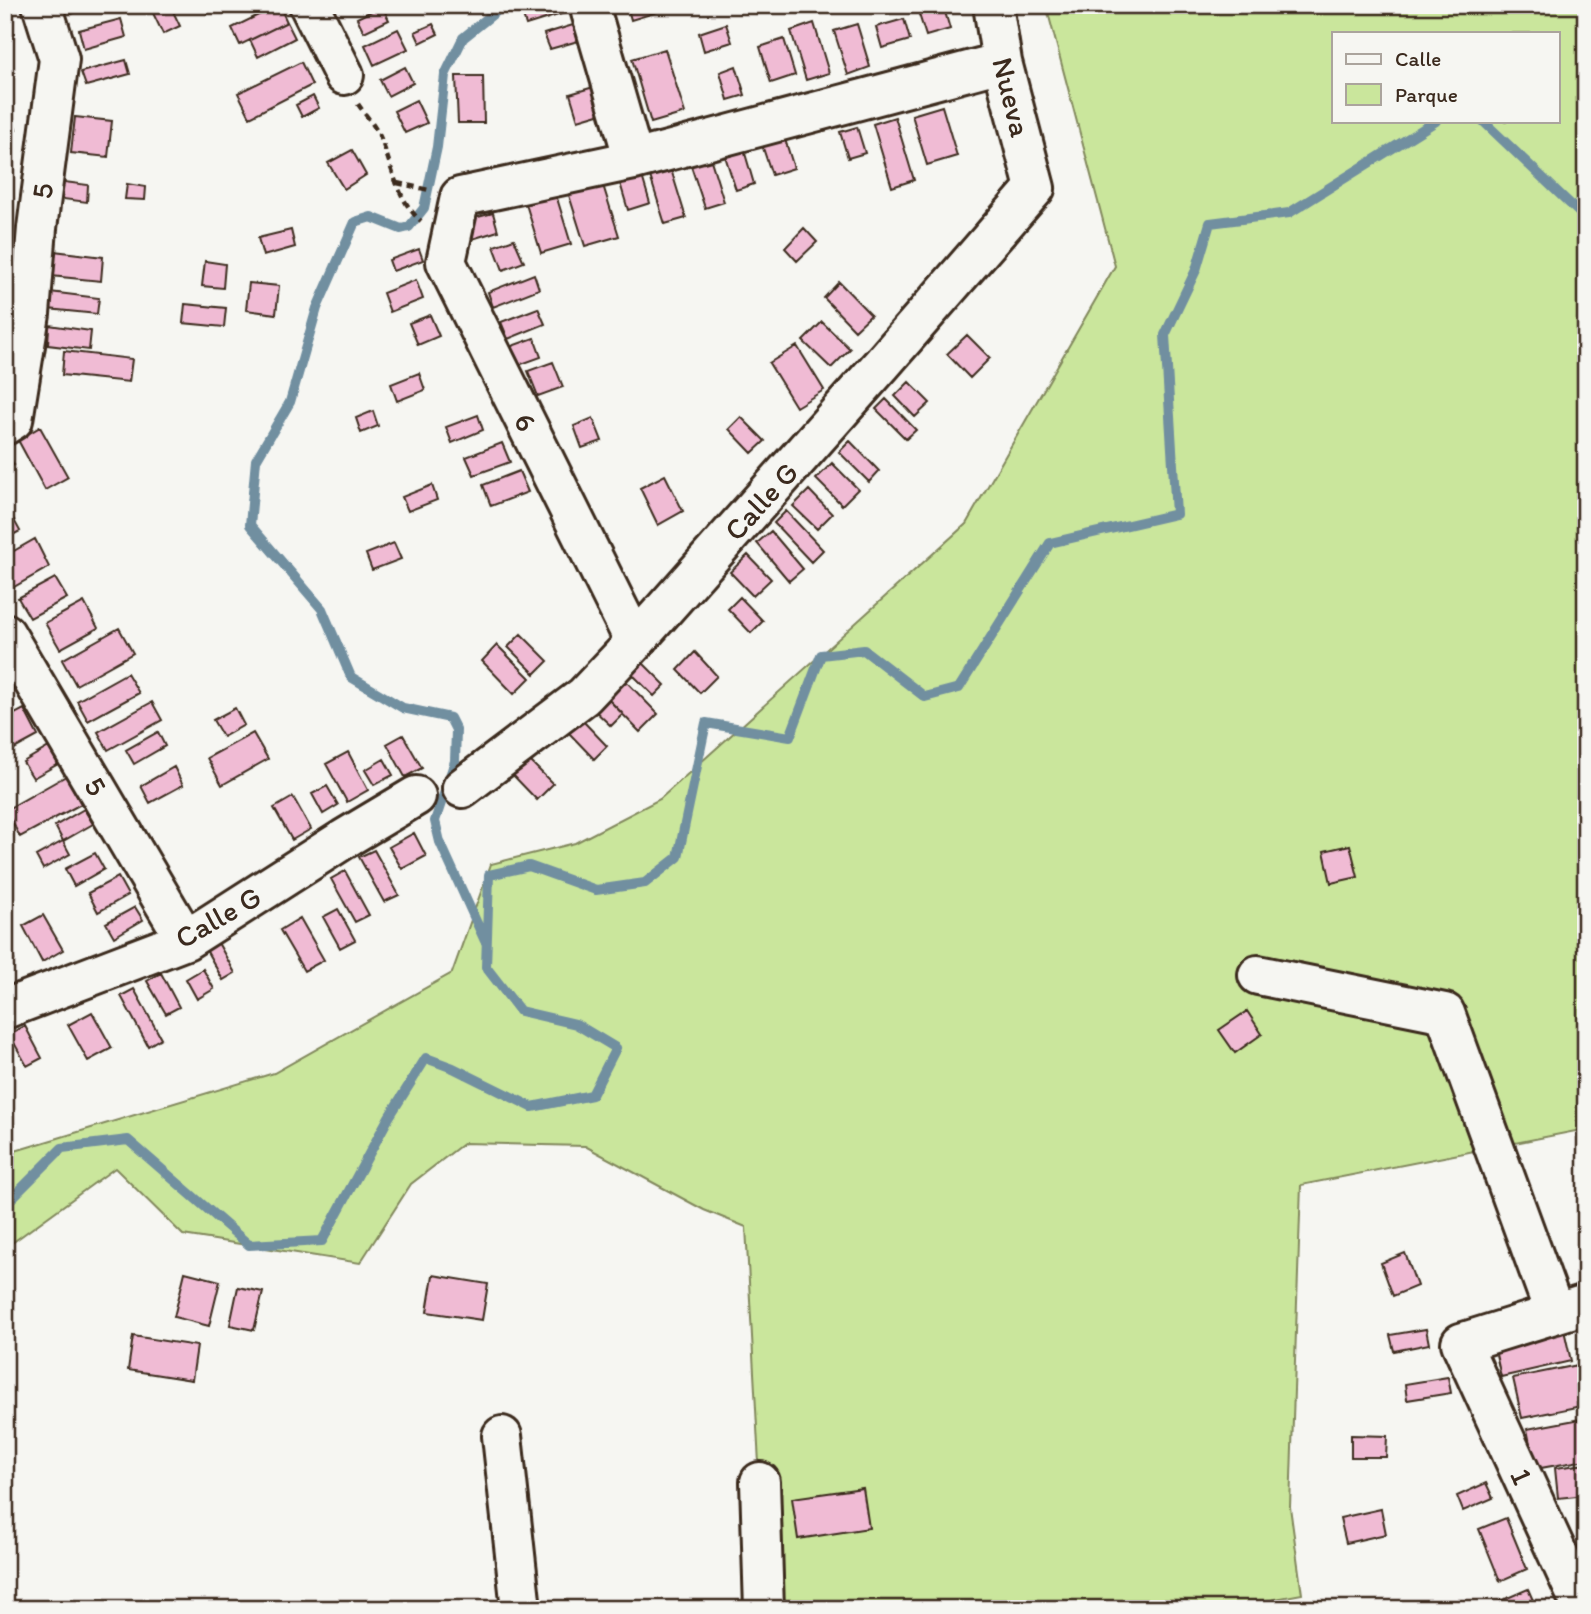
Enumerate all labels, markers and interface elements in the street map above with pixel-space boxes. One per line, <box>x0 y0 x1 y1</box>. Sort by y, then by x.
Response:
legend <box>1332 32 1560 122</box>
text: Calle <box>1395 46 1441 71</box>
street label: Nueva <box>984 53 1040 141</box>
text: Parque <box>1395 82 1458 107</box>
street label: 5 <box>23 181 61 201</box>
street label: 6 <box>506 407 546 437</box>
street label: Calle G <box>716 454 806 548</box>
street label: 5 <box>76 770 116 802</box>
street label: Calle G <box>168 878 268 956</box>
street label: 1 <box>1502 1462 1542 1490</box>

